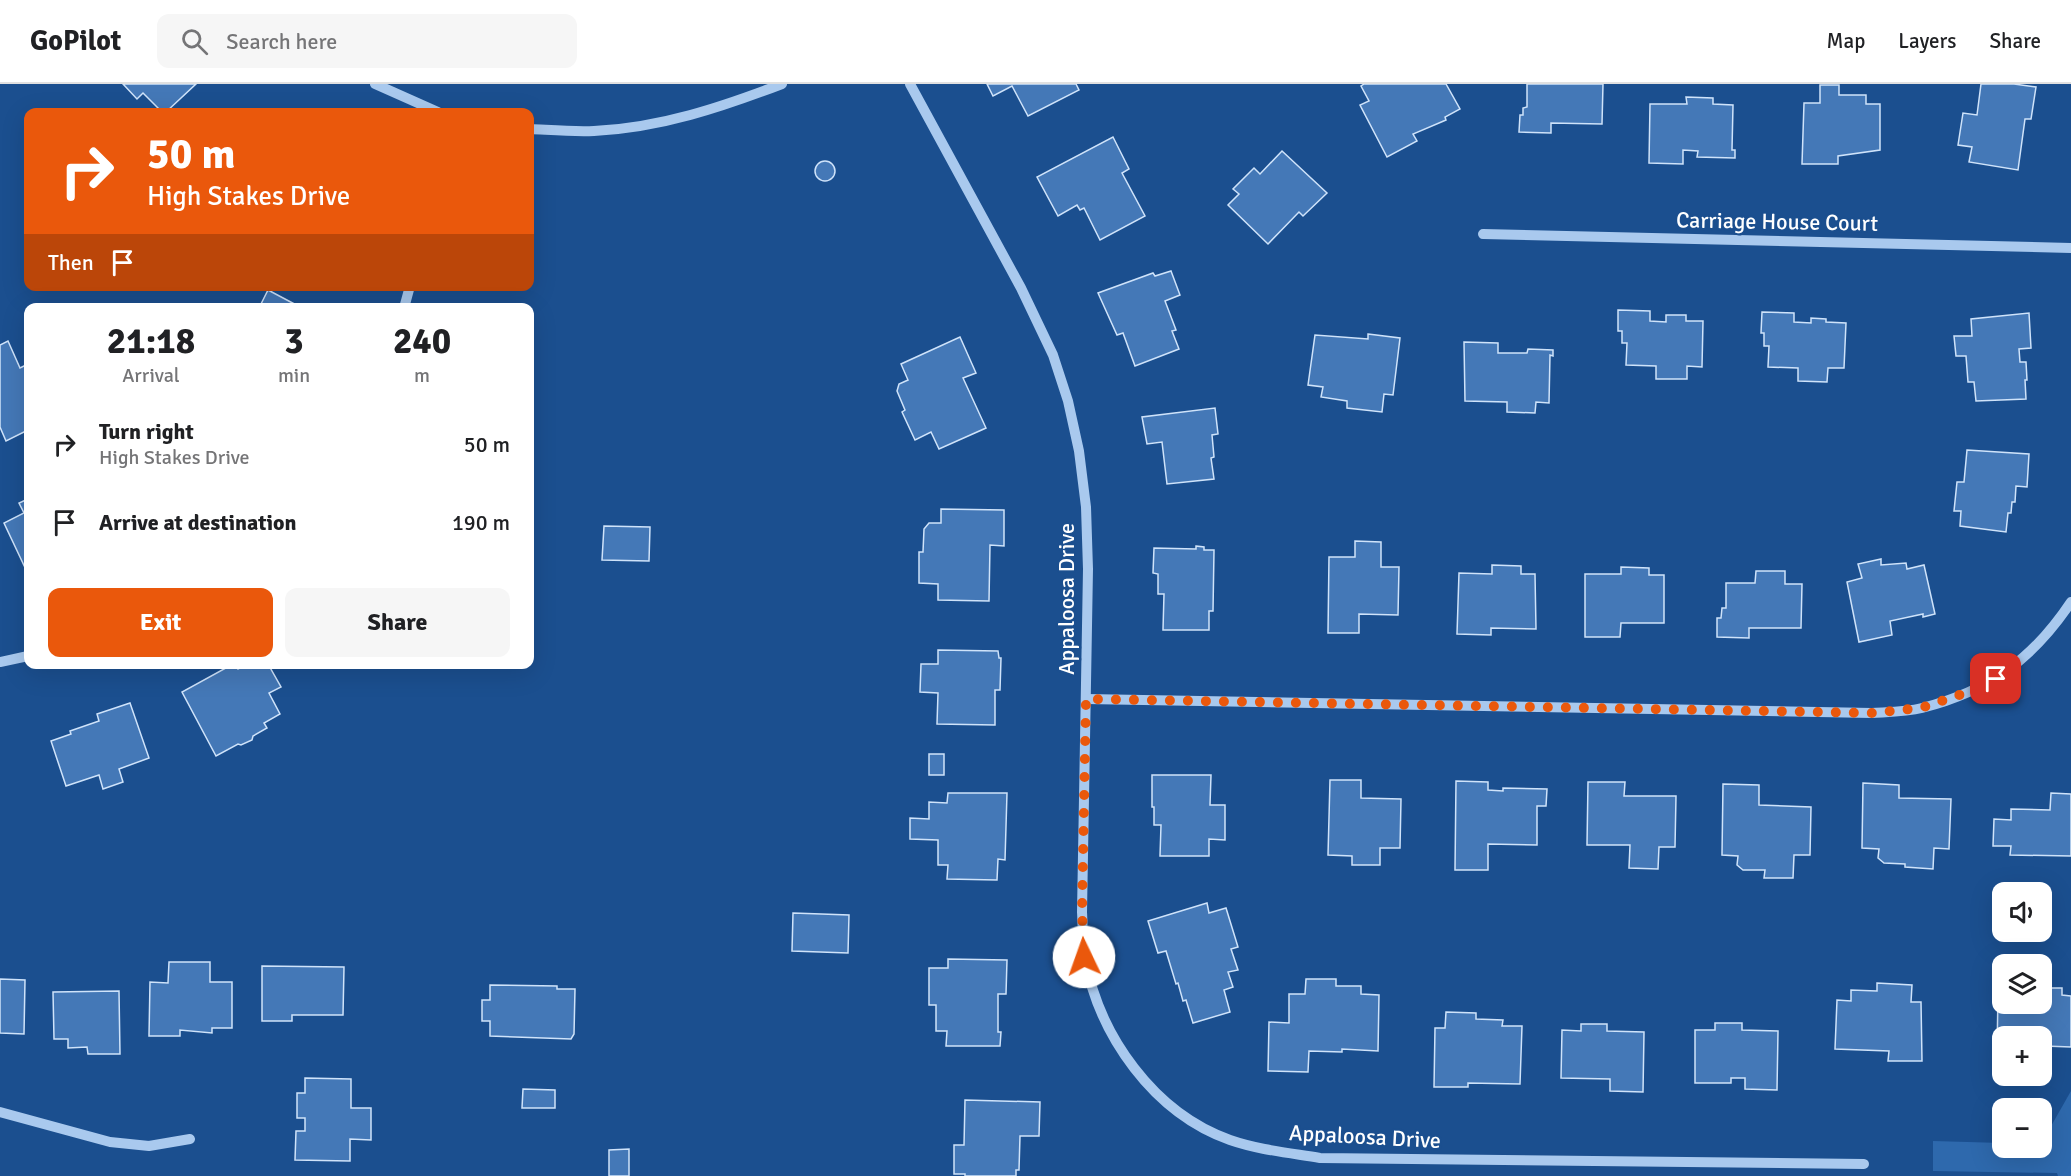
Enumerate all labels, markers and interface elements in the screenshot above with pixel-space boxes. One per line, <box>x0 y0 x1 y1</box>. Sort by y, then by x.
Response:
search box <box>157 14 577 68</box>
text: GoPilot <box>30 24 121 58</box>
icon: search <box>178 25 211 58</box>
text: Search here <box>226 28 337 55</box>
text: Map <box>1827 28 1865 54</box>
text: Layers <box>1898 28 1956 54</box>
text: Share <box>1989 28 2041 54</box>
text: 50 m <box>147 129 236 180</box>
icon: right <box>48 132 126 210</box>
text: High Stakes Drive <box>147 180 350 213</box>
street label: Carriage House Court <box>1676 206 1878 237</box>
icon: arrive <box>106 246 139 279</box>
text: Then <box>48 249 94 276</box>
text: 21:18 <box>107 319 195 364</box>
text: 3 <box>284 319 304 364</box>
text: 240 <box>393 319 451 364</box>
text: Arrival <box>122 363 180 388</box>
text: min <box>278 363 310 388</box>
text: m <box>414 363 430 388</box>
text: Turn right <box>99 418 194 445</box>
icon: right <box>48 428 81 461</box>
text: 50 m <box>464 431 510 458</box>
text: High Stakes Drive <box>99 445 250 470</box>
icon: arrive <box>48 506 81 539</box>
text: Arrive at destination <box>99 509 296 536</box>
text: 190 m <box>452 509 510 536</box>
street label: Appaloosa Drive <box>1053 523 1080 675</box>
button: Exit <box>48 588 273 657</box>
button: Share <box>285 588 510 657</box>
pin <box>1970 653 2021 704</box>
icon: arrive <box>1979 662 2012 695</box>
map controls <box>1992 882 2052 1158</box>
button: sound <box>1992 882 2052 942</box>
position arrow <box>1052 925 1116 989</box>
button: layers <box>1992 954 2052 1014</box>
button: + <box>1992 1026 2052 1086</box>
button: − <box>1992 1098 2052 1158</box>
street label: Appaloosa Drive <box>1288 1119 1442 1154</box>

